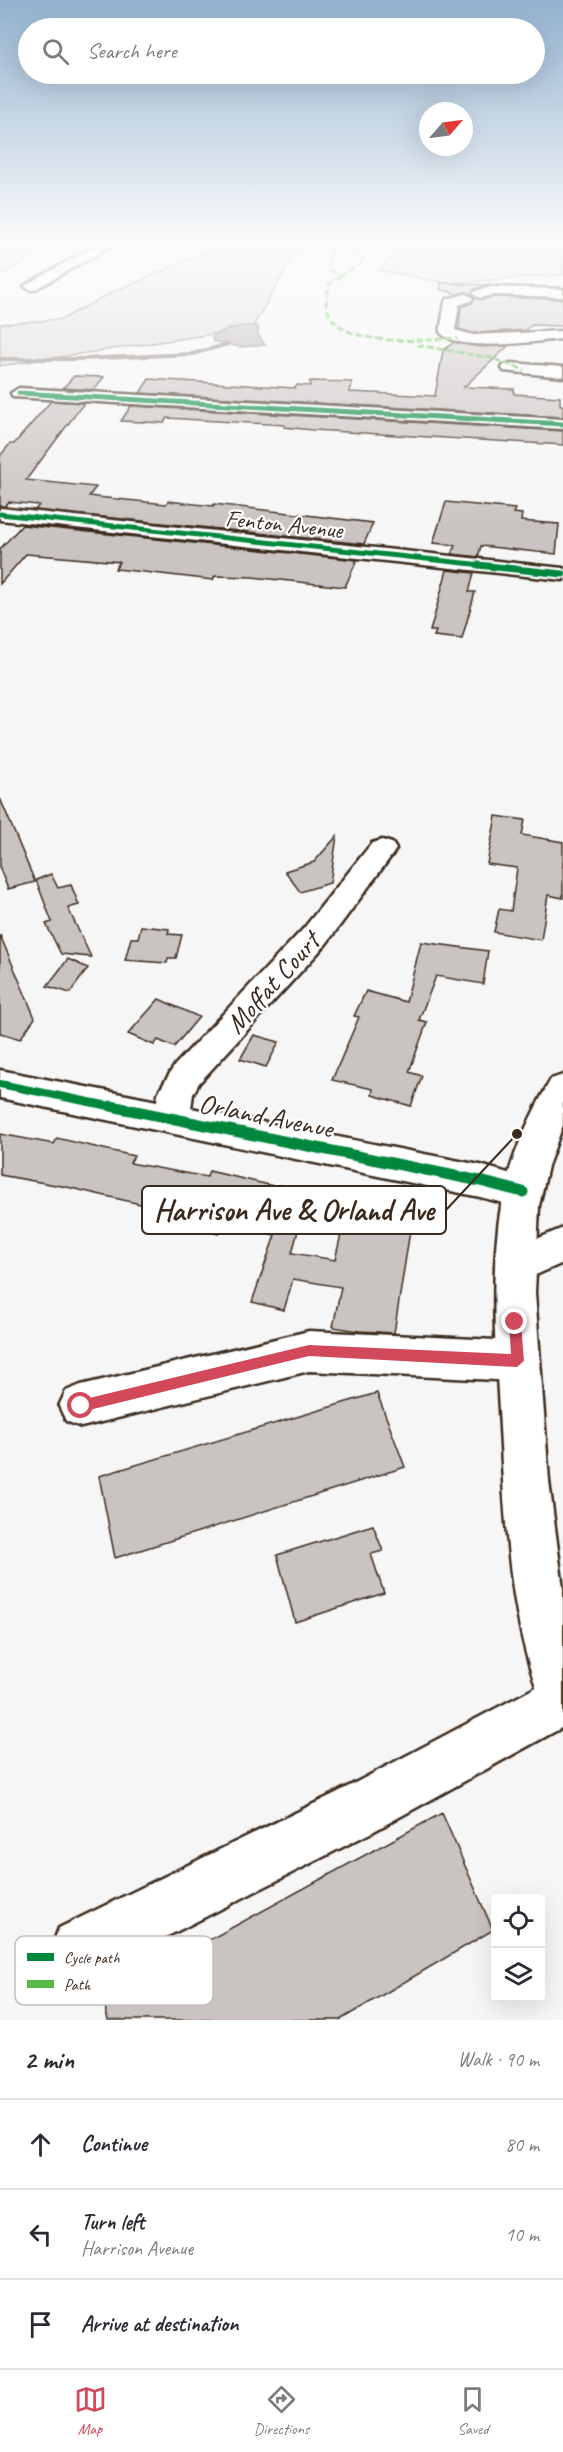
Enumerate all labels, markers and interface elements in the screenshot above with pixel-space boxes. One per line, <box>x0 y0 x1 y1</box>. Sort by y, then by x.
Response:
search box <box>18 18 545 84</box>
icon: search <box>39 35 72 68</box>
text: Search here <box>87 37 177 65</box>
north arrow <box>419 102 473 156</box>
street label: Fenton Avenue <box>224 503 346 545</box>
street label: Moffat Court <box>218 922 329 1040</box>
street label: Orland Avenue <box>196 1085 338 1146</box>
callout: Harrison Ave & Orland Ave <box>142 1186 446 1234</box>
text: Harrison Ave & Orland Ave <box>154 1191 436 1229</box>
route end <box>501 1308 527 1334</box>
route start <box>67 1392 93 1418</box>
map controls <box>491 1894 545 2002</box>
button: locate <box>491 1894 545 1948</box>
legend <box>15 1936 213 2005</box>
text: Cycle path <box>64 1948 120 1968</box>
button: layers <box>491 1948 545 2002</box>
text: Path <box>64 1975 91 1995</box>
text: 2 min <box>24 2043 74 2076</box>
text: Walk · 90 m <box>458 2047 539 2072</box>
icon: ahead <box>24 2128 57 2161</box>
text: Continue <box>81 2130 147 2158</box>
text: 80 m <box>505 2132 539 2157</box>
text: Turn left <box>81 2208 145 2236</box>
icon: left <box>24 2218 57 2251</box>
text: 10 m <box>505 2222 539 2247</box>
text: Harrison Avenue <box>81 2236 193 2261</box>
icon: arrive <box>24 2308 57 2341</box>
text: Arrive at destination <box>81 2310 238 2338</box>
tab: Map <box>74 2383 107 2439</box>
tab: Directions <box>254 2383 309 2439</box>
tab: Saved <box>456 2383 489 2439</box>

